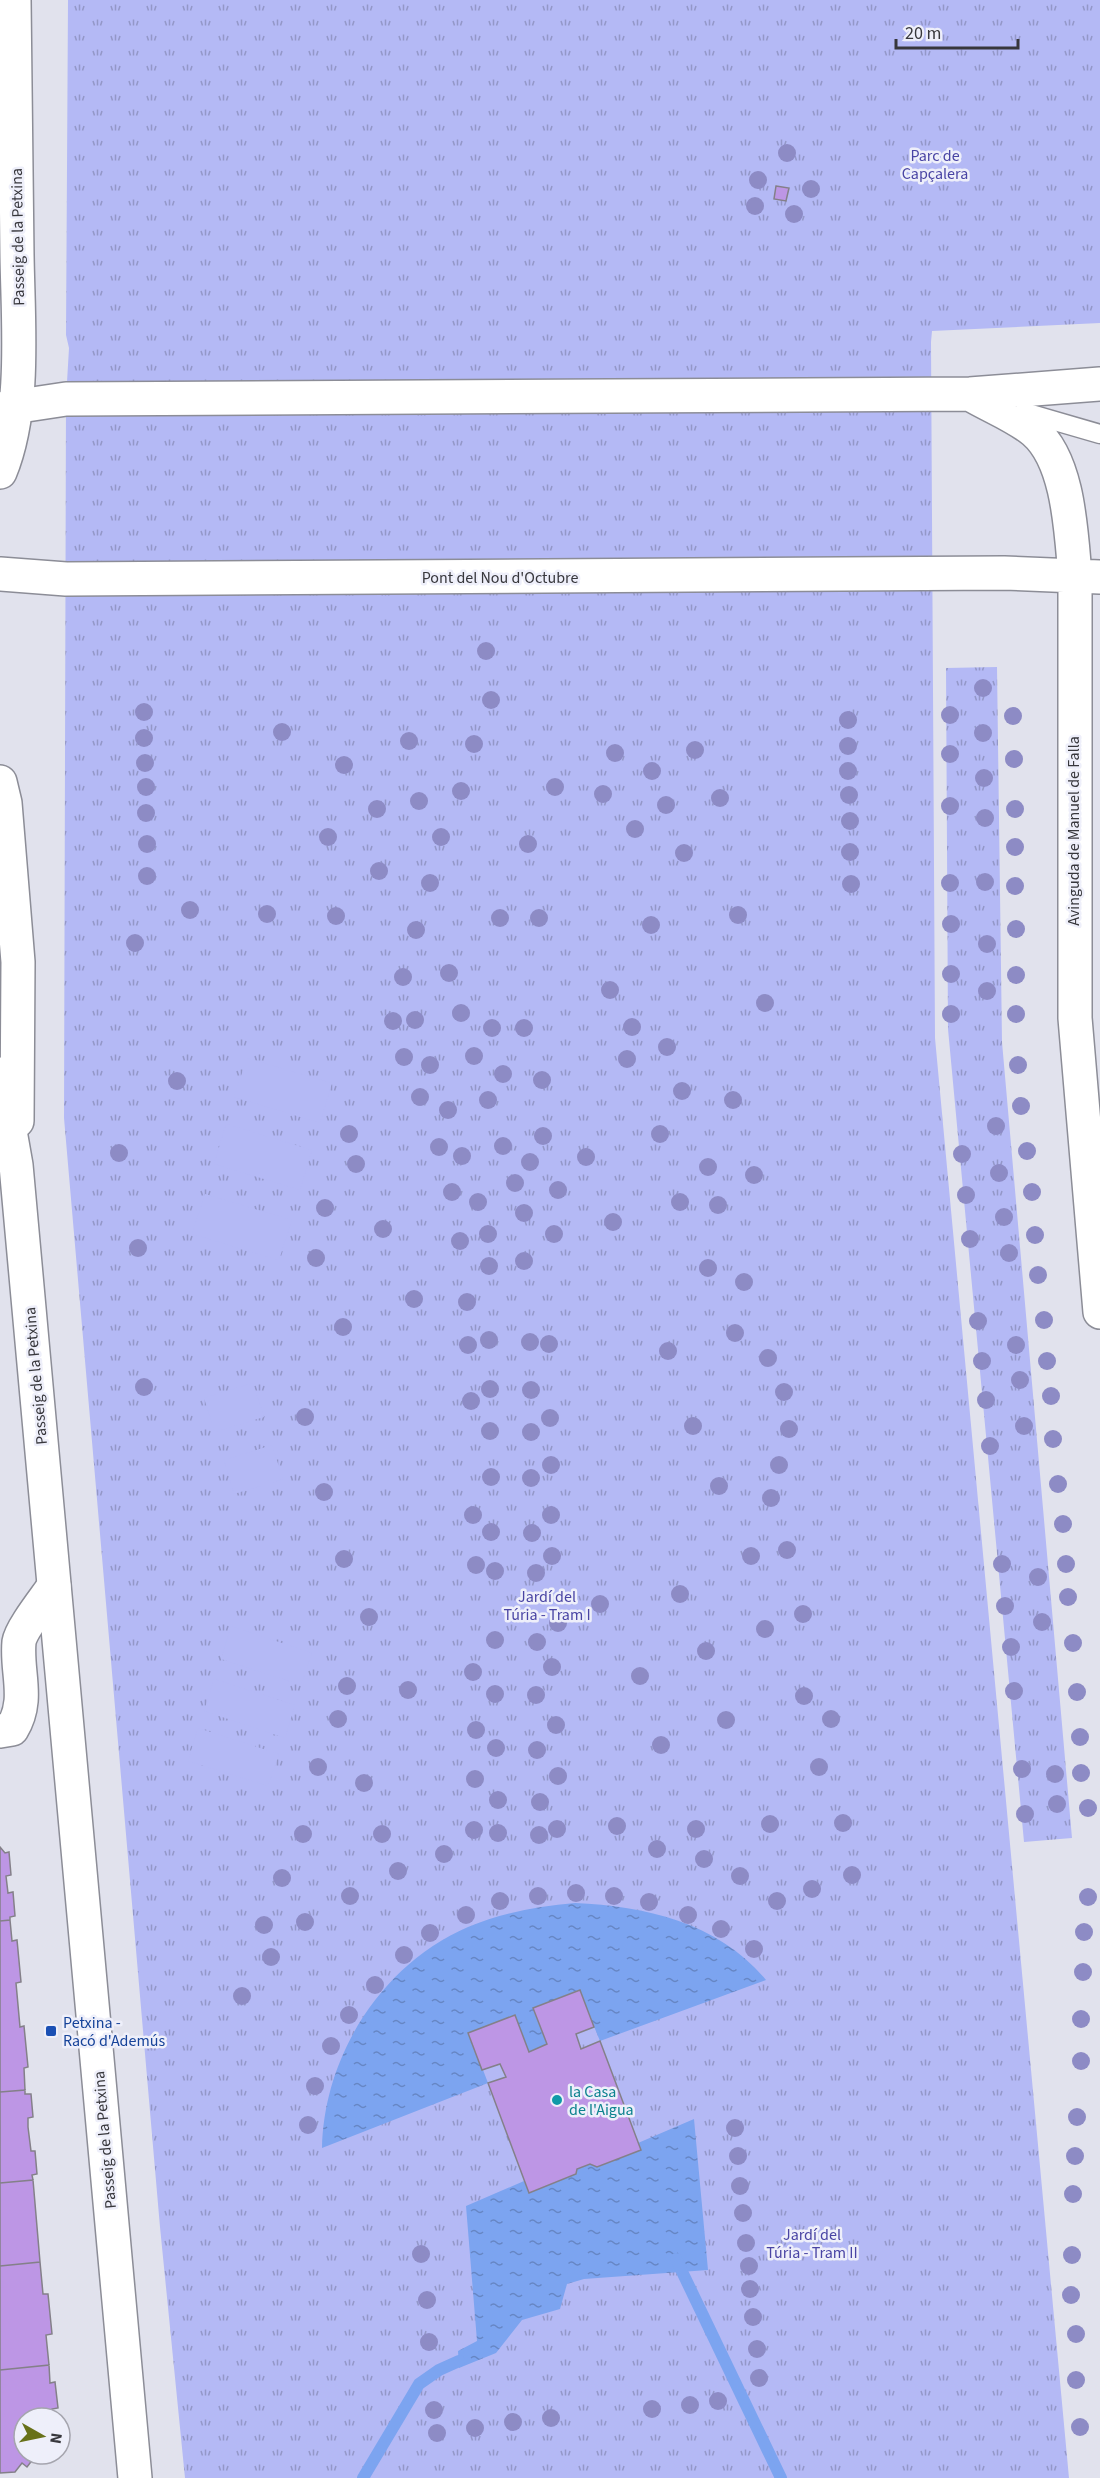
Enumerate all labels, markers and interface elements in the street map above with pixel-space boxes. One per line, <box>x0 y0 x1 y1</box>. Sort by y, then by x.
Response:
scale bar <box>896 12 1018 50</box>
text: 20 m <box>905 21 941 46</box>
park label: Parc de Capçalera <box>902 145 968 185</box>
street label: Passeig de la Petxina <box>6 168 30 306</box>
street label: Pont del Nou d'Octubre <box>422 567 578 589</box>
street label: Avinguda de Manuel de Falla <box>1063 736 1085 926</box>
street label: Passeig de la Petxina <box>19 1306 53 1446</box>
park label: Jardí del Túria - Tram I <box>503 1586 591 1626</box>
place label: Petxina - Racó d'Ademús <box>63 2012 165 2052</box>
marker: Petxina - Racó d'Ademús <box>44 2024 58 2038</box>
street label: Passeig de la Petxina <box>88 2070 122 2210</box>
place label: la Casa de l'Aigua <box>569 2081 634 2121</box>
marker: la Casa de l'Aigua <box>550 2093 564 2107</box>
park label: Jardí del Túria - Tram II <box>766 2224 858 2264</box>
north arrow <box>12 2406 72 2466</box>
text: N <box>44 2431 68 2445</box>

